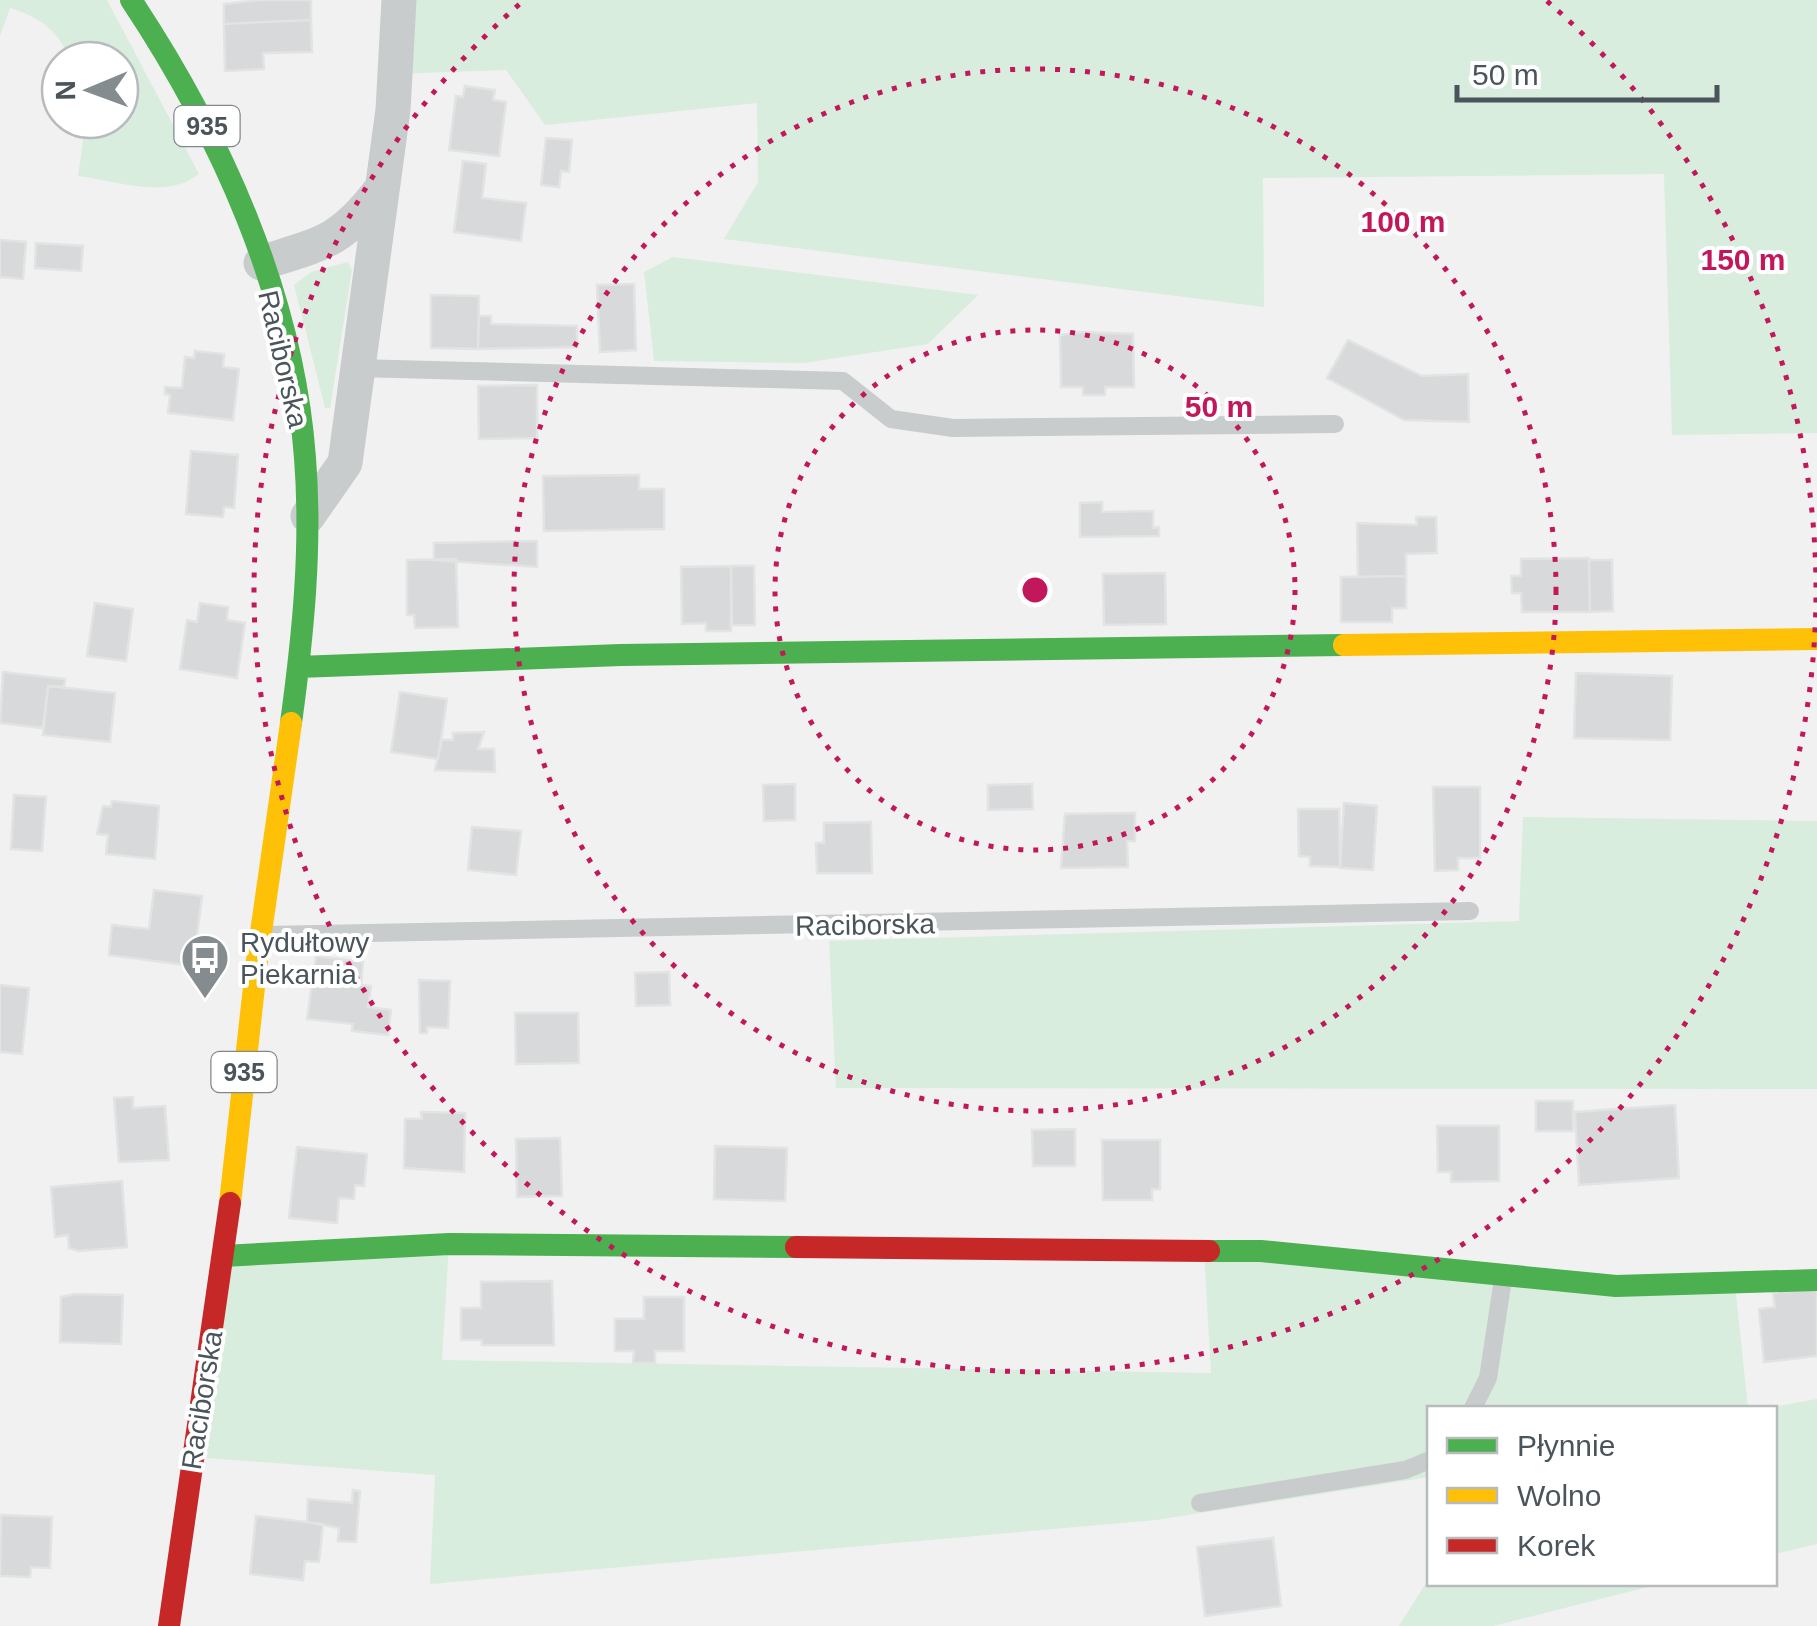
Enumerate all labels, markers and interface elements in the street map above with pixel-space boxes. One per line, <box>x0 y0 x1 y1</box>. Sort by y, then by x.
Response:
north arrow <box>40 40 140 140</box>
scale bar <box>1457 40 1717 102</box>
text: 50 m <box>1472 58 1539 91</box>
text: N <box>50 80 81 101</box>
road number: 935 <box>174 106 240 146</box>
text: 100 m <box>1360 205 1446 238</box>
text: 150 m <box>1700 243 1786 276</box>
street label: Raciborska <box>252 287 314 431</box>
text: 50 m <box>1185 390 1253 423</box>
centre of rings <box>1017 572 1053 608</box>
street label: Raciborska <box>795 908 936 942</box>
place label: Rydułtowy Piekarnia <box>240 927 369 990</box>
bus stop icon: Rydułtowy Piekarnia <box>179 932 231 1000</box>
road number: 935 <box>212 1052 276 1092</box>
street label: Raciborska <box>176 1328 228 1472</box>
legend <box>1427 1406 1777 1586</box>
text: Płynnie <box>1517 1429 1615 1462</box>
text: Wolno <box>1517 1479 1602 1512</box>
text: Korek <box>1517 1529 1596 1562</box>

